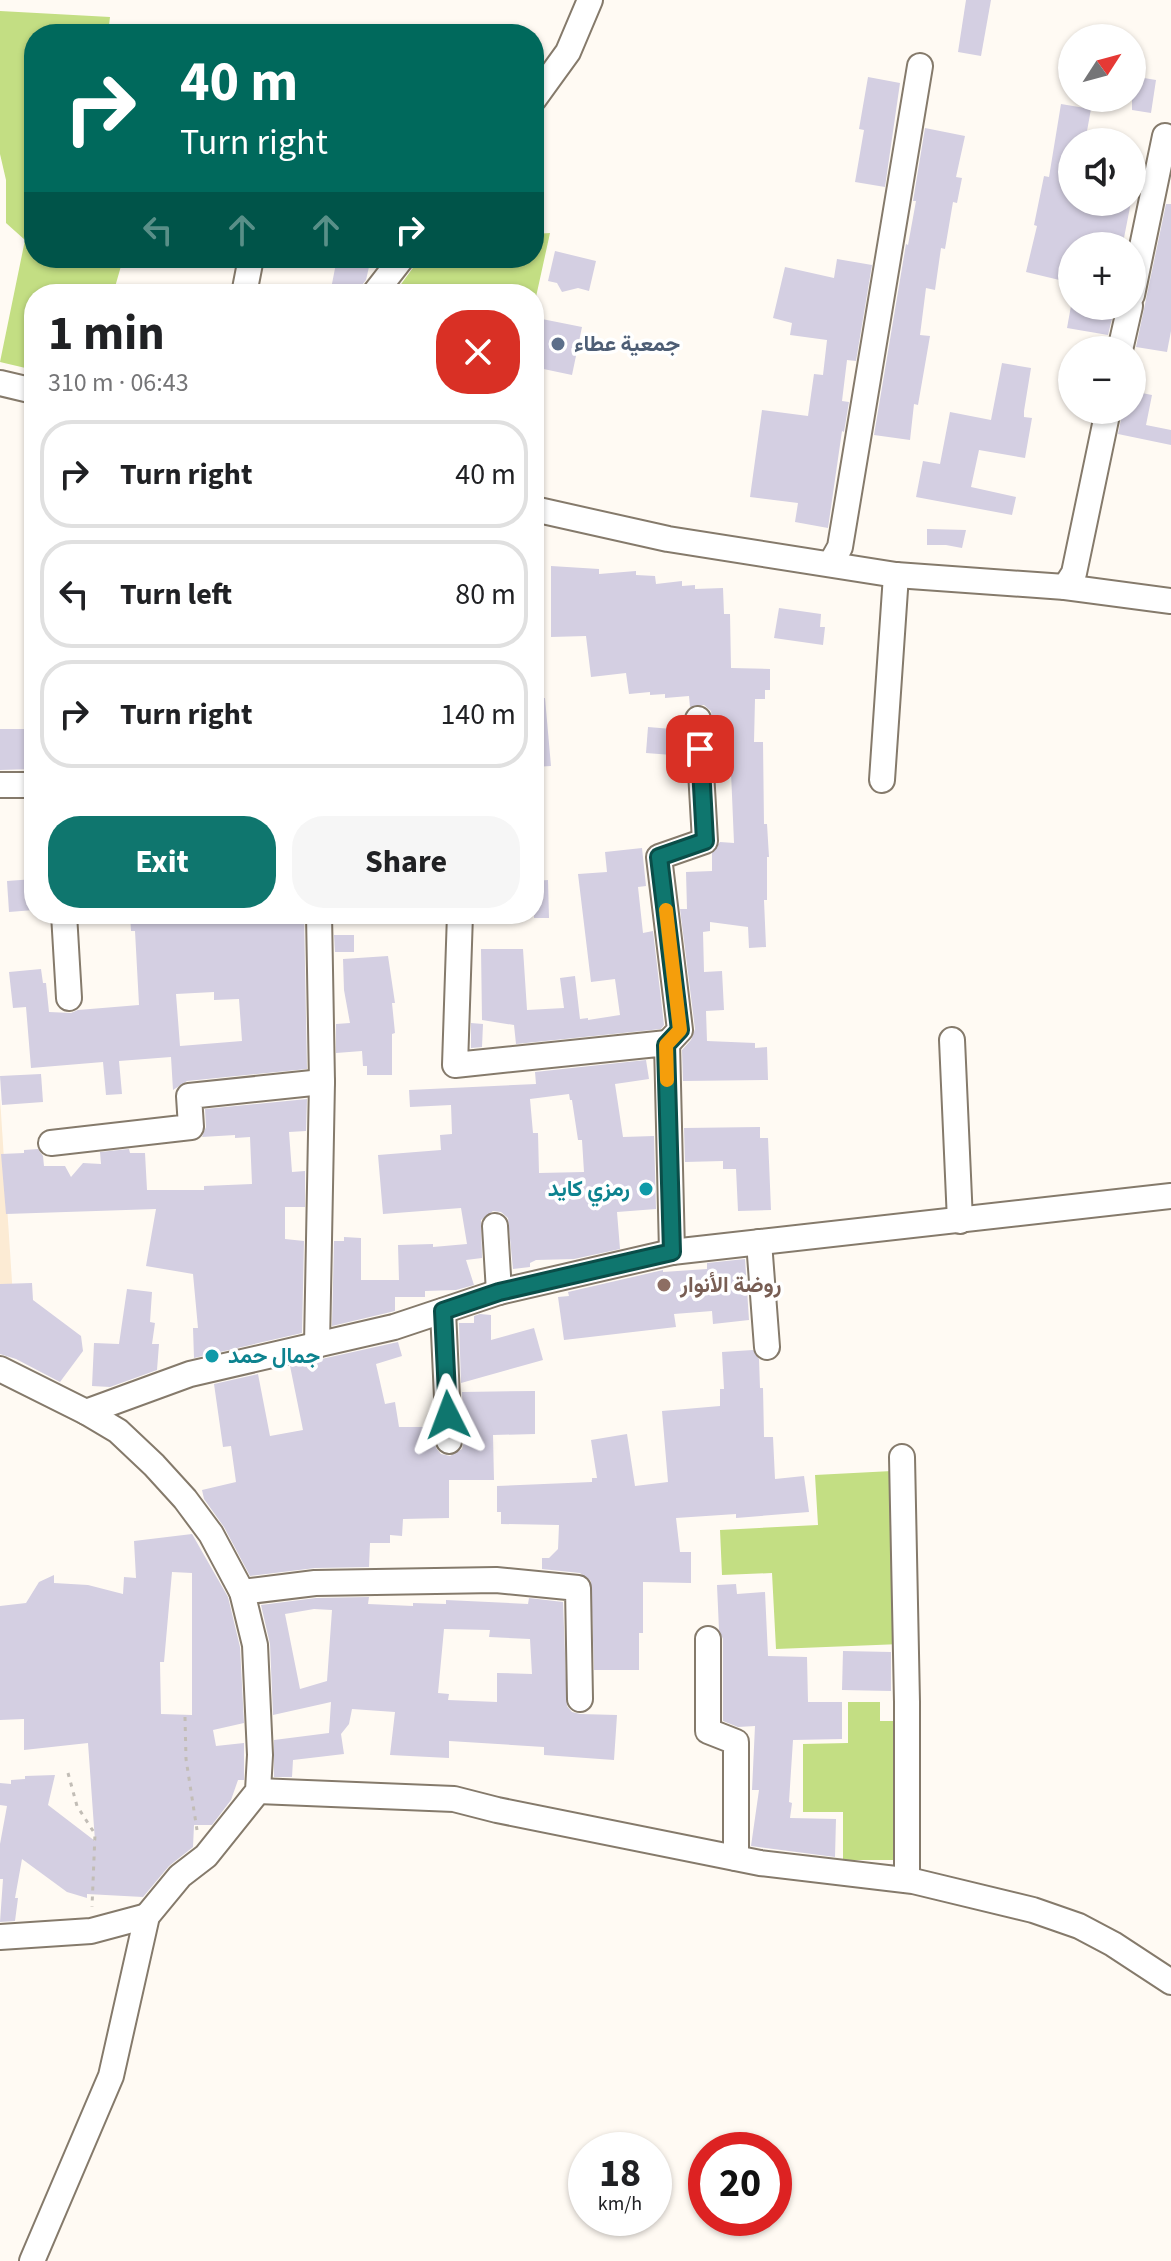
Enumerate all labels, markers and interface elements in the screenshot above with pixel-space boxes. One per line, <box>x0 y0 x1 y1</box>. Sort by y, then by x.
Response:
north arrow <box>1058 24 1146 112</box>
map controls <box>1058 24 1146 424</box>
text: 40 m <box>180 43 298 122</box>
icon: right <box>48 56 152 160</box>
text: Turn right <box>180 117 328 168</box>
button: sound <box>1058 128 1146 216</box>
icon: left <box>136 208 180 252</box>
icon: ahead <box>220 208 264 252</box>
icon: ahead <box>304 208 348 252</box>
icon: right <box>388 208 432 252</box>
button: + <box>1058 232 1146 320</box>
text: 1 min <box>48 300 165 368</box>
button: close <box>436 310 520 394</box>
place label: جمعية عطاء <box>574 328 680 360</box>
marker: جمعية عطاء <box>549 335 567 353</box>
button: − <box>1058 336 1146 424</box>
text: 310 m · 06:43 <box>48 364 189 401</box>
icon: right <box>52 452 96 496</box>
text: Turn right <box>120 453 252 496</box>
text: 40 m <box>455 453 516 496</box>
icon: left <box>52 572 96 616</box>
text: Turn left <box>120 573 232 616</box>
text: 80 m <box>455 573 516 616</box>
icon: right <box>52 692 96 736</box>
text: Turn right <box>120 693 252 736</box>
text: 140 m <box>440 693 516 736</box>
pin <box>666 715 734 783</box>
icon: arrive <box>678 727 722 771</box>
button: Exit <box>48 816 276 908</box>
button: Share <box>292 816 520 908</box>
place label: رمزي كايد <box>548 1173 630 1207</box>
marker: رمزي كايد <box>637 1180 655 1198</box>
place label: روضة الأنوار <box>679 1269 781 1301</box>
marker: روضة الأنوار <box>655 1276 673 1294</box>
place label: جمال حمد <box>228 1340 320 1372</box>
marker: جمال حمد <box>203 1347 221 1365</box>
position arrow <box>406 1373 490 1457</box>
speed limit sign: 20 <box>688 2132 792 2236</box>
text: 18 <box>599 2145 641 2202</box>
text: km/h <box>598 2190 642 2218</box>

